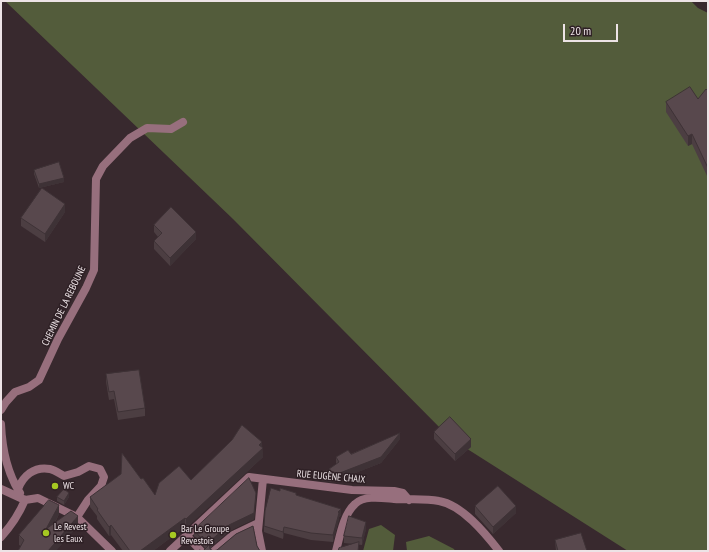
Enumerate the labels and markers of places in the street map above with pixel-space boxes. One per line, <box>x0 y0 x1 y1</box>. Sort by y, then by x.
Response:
place label: WC <box>63 480 74 492</box>
marker: WC <box>50 481 60 491</box>
place label: Le Revest les Eaux <box>54 521 86 544</box>
place label: Bar Le Groupe Revestois <box>181 523 229 546</box>
marker: Le Revest les Eaux <box>41 528 51 538</box>
marker: Bar Le Groupe Revestois <box>168 530 178 540</box>

